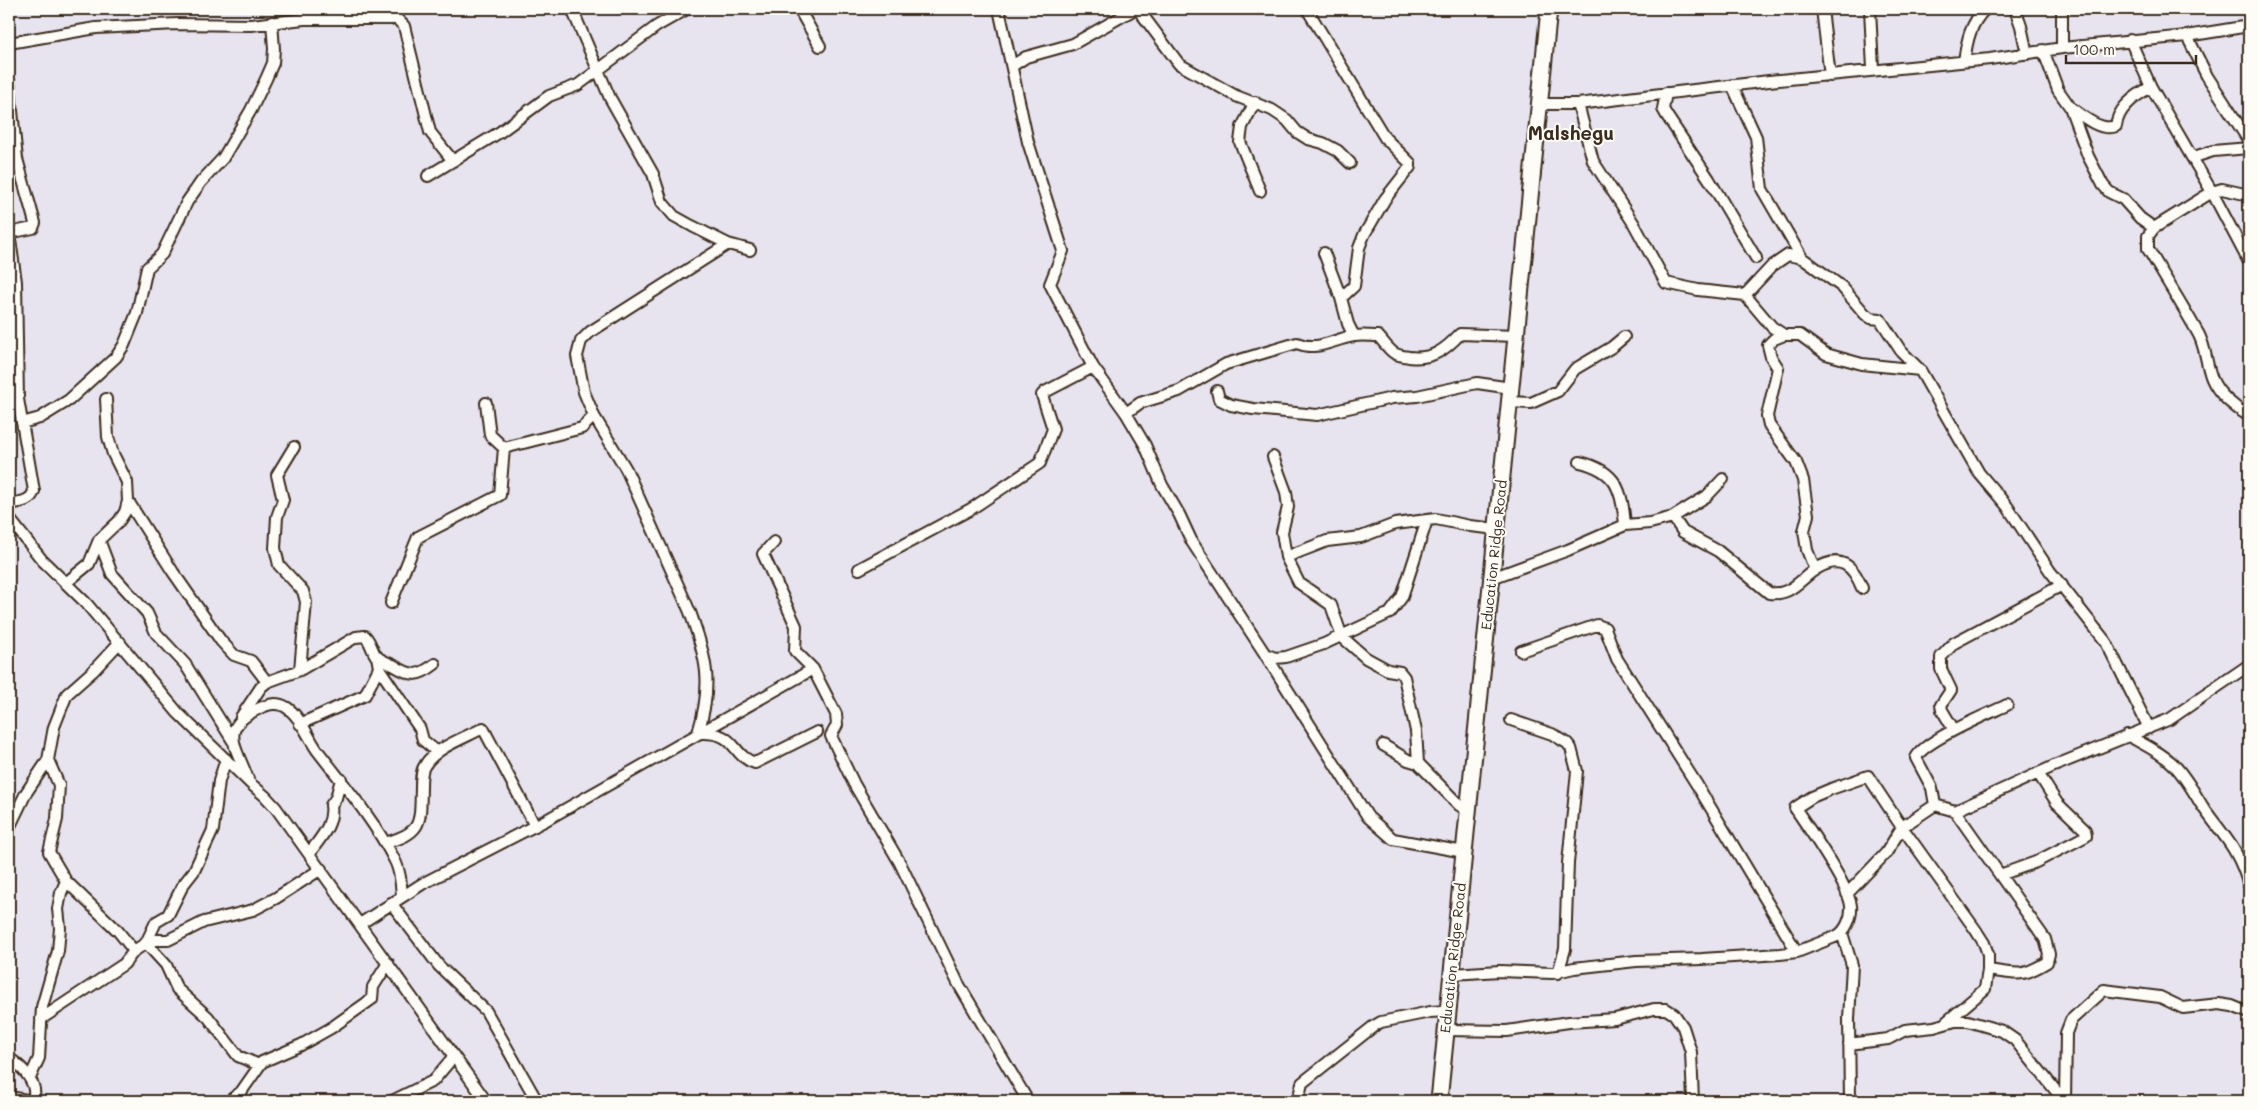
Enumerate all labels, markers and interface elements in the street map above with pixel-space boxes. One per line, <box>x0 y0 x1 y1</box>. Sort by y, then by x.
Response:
scale bar <box>2066 32 2196 64</box>
text: 100 m <box>2073 39 2115 59</box>
district label: Malshegu <box>1528 120 1614 145</box>
street label: Education Ridge Road <box>1476 479 1511 631</box>
street label: Education Ridge Road <box>1435 882 1470 1034</box>

